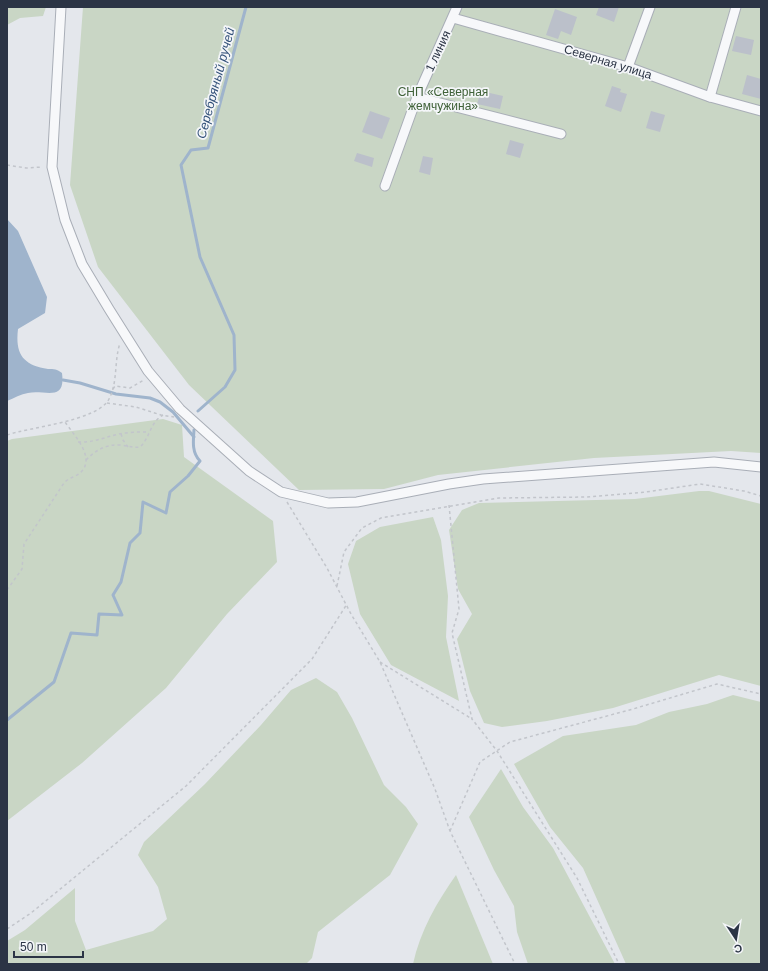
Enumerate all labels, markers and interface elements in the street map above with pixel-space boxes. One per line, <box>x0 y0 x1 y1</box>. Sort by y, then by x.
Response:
water label: Серебряный ручей <box>193 26 238 140</box>
street label: 1 линия <box>422 28 454 74</box>
street label: Северная улица <box>562 42 654 82</box>
park label: СНП «Северная жемчужина» <box>398 85 488 113</box>
north arrow <box>716 919 756 959</box>
scale bar <box>14 933 83 959</box>
text: 50 m <box>20 940 47 954</box>
text: С <box>733 942 743 955</box>

